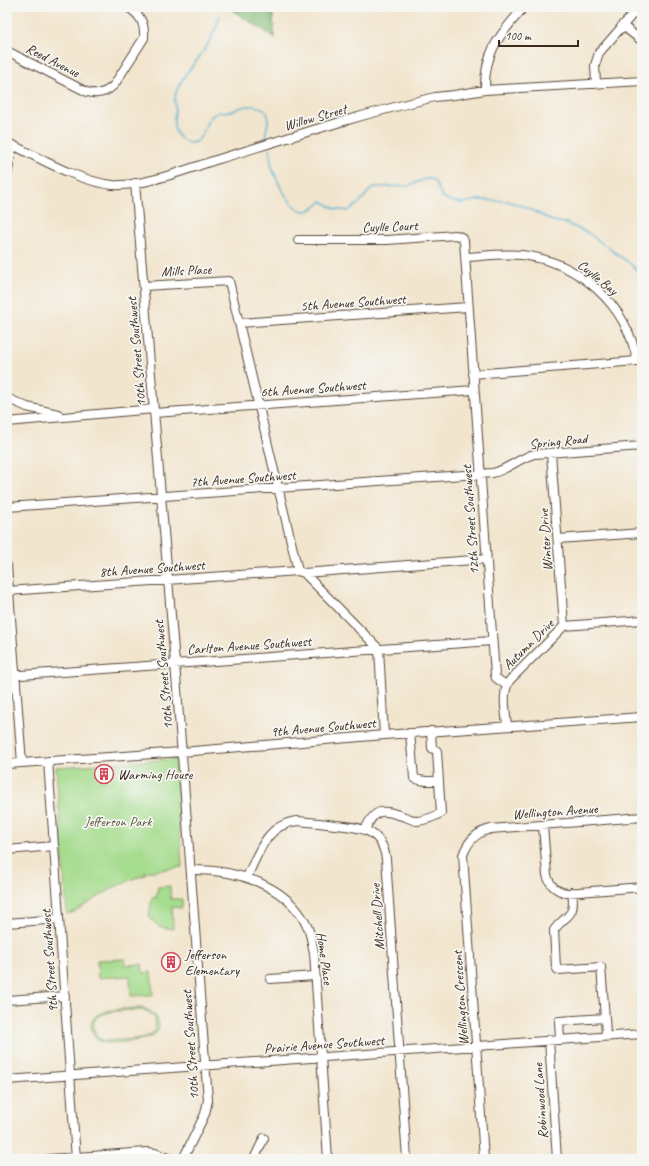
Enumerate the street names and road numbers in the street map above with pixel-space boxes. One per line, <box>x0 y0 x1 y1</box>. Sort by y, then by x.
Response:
street label: Reed Avenue <box>23 40 84 82</box>
street label: Willow Street <box>282 100 350 134</box>
street label: Cuylle Court <box>362 217 419 236</box>
street label: Cuylle Bay <box>574 256 622 300</box>
street label: Mills Place <box>160 261 213 280</box>
street label: 5th Avenue Southwest <box>300 290 408 315</box>
street label: 10th Street Southwest <box>123 295 150 407</box>
street label: 6th Avenue Southwest <box>260 376 368 401</box>
street label: Spring Road <box>528 430 590 453</box>
street label: 12th Street Southwest <box>458 463 483 575</box>
street label: 7th Avenue Southwest <box>190 466 298 491</box>
street label: Winter Drive <box>535 507 556 572</box>
street label: 8th Avenue Southwest <box>99 556 207 581</box>
street label: Autumn Drive <box>499 614 558 673</box>
street label: 10th Street Southwest <box>150 618 177 730</box>
street label: Carlton Avenue Southwest <box>187 633 313 658</box>
street label: 9th Avenue Southwest <box>270 714 378 741</box>
street label: Wellington Avenue <box>512 800 599 823</box>
street label: Mitchell Drive <box>367 882 388 951</box>
street label: 9th Street Southwest <box>37 907 62 1013</box>
street label: Home Place <box>312 931 337 987</box>
street label: Wellington Crescent <box>449 949 472 1046</box>
street label: 10th Street Southwest <box>178 988 203 1100</box>
street label: Prairie Avenue Southwest <box>263 1032 386 1057</box>
street label: Robinwood Lane <box>529 1061 552 1139</box>

